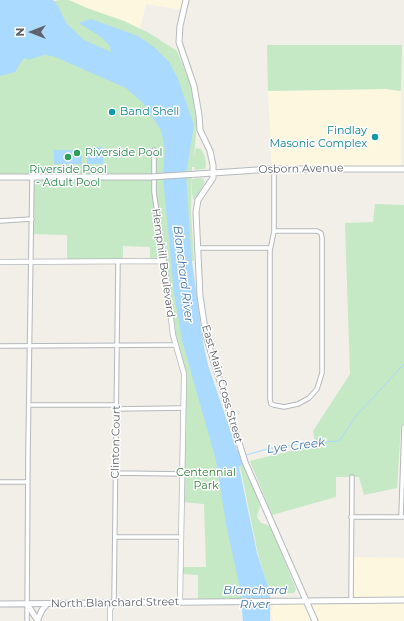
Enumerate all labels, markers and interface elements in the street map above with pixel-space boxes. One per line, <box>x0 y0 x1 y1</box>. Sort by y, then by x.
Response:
north arrow <box>12 12 52 52</box>
text: N <box>13 28 27 36</box>
place label: Band Shell <box>120 105 179 119</box>
marker: Band Shell <box>107 107 117 117</box>
place label: Findlay Masonic Complex <box>269 124 367 150</box>
marker: Findlay Masonic Complex <box>370 132 380 142</box>
place label: Riverside Pool <box>85 146 163 160</box>
marker: Riverside Pool <box>72 148 82 158</box>
marker: Riverside Pool - Adult Pool <box>63 152 73 162</box>
street label: Osborn Avenue <box>258 162 344 176</box>
place label: Riverside Pool - Adult Pool <box>29 163 107 189</box>
street label: Hemphill Boulevard <box>149 208 177 318</box>
water label: Blanchard River <box>170 225 196 323</box>
street label: East Main Cross Street <box>199 323 245 445</box>
street label: Clinton Court <box>109 405 123 479</box>
water label: Lye Creek <box>266 435 326 457</box>
park label: Centennial Park <box>176 466 236 492</box>
water label: Blanchard River <box>223 583 287 611</box>
street label: North Blanchard Street <box>51 595 179 611</box>

